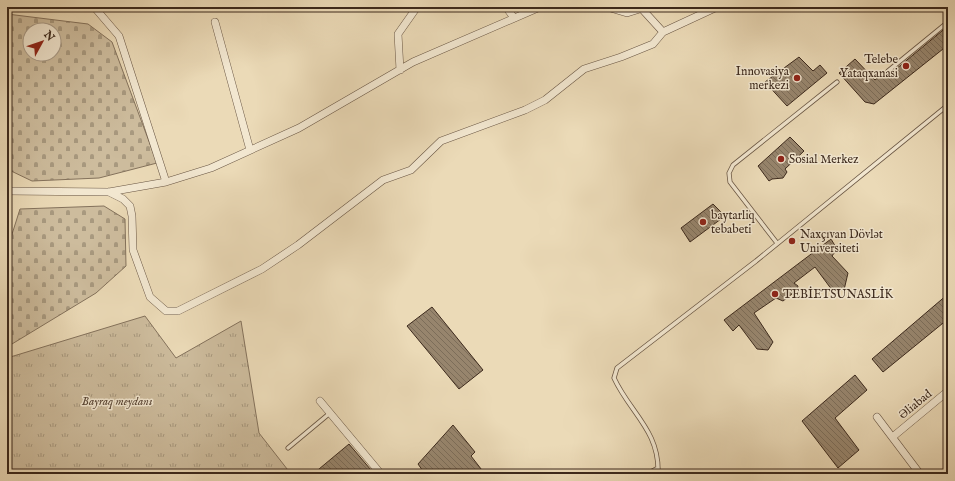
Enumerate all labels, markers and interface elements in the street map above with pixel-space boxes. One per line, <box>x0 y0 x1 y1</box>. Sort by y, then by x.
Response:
north arrow <box>22 22 62 62</box>
text: N <box>40 27 58 45</box>
place label: Telebe Yataqxanasi <box>840 52 898 82</box>
marker: Telebe Yataqxanasi <box>901 61 911 71</box>
place label: Innovasiya merkezi <box>736 64 790 93</box>
marker: Innovasiya merkezi <box>792 73 802 83</box>
place label: Sosial Merkez <box>789 152 859 167</box>
marker: Sosial Merkez <box>776 154 786 164</box>
place label: baytarliq tebabeti <box>711 208 756 237</box>
marker: baytarliq tebabeti <box>698 217 708 227</box>
place label: Naxçıvan Dövlət Universiteti <box>800 227 883 256</box>
marker: Naxçıvan Dövlət Universiteti <box>787 236 797 246</box>
place label: TEBİETSUNASLİK <box>783 286 894 302</box>
marker: TEBİETSUNASLİK <box>770 289 780 299</box>
street label: Əliabad <box>896 386 935 422</box>
park label: Bayraq meydanı <box>82 394 152 409</box>

